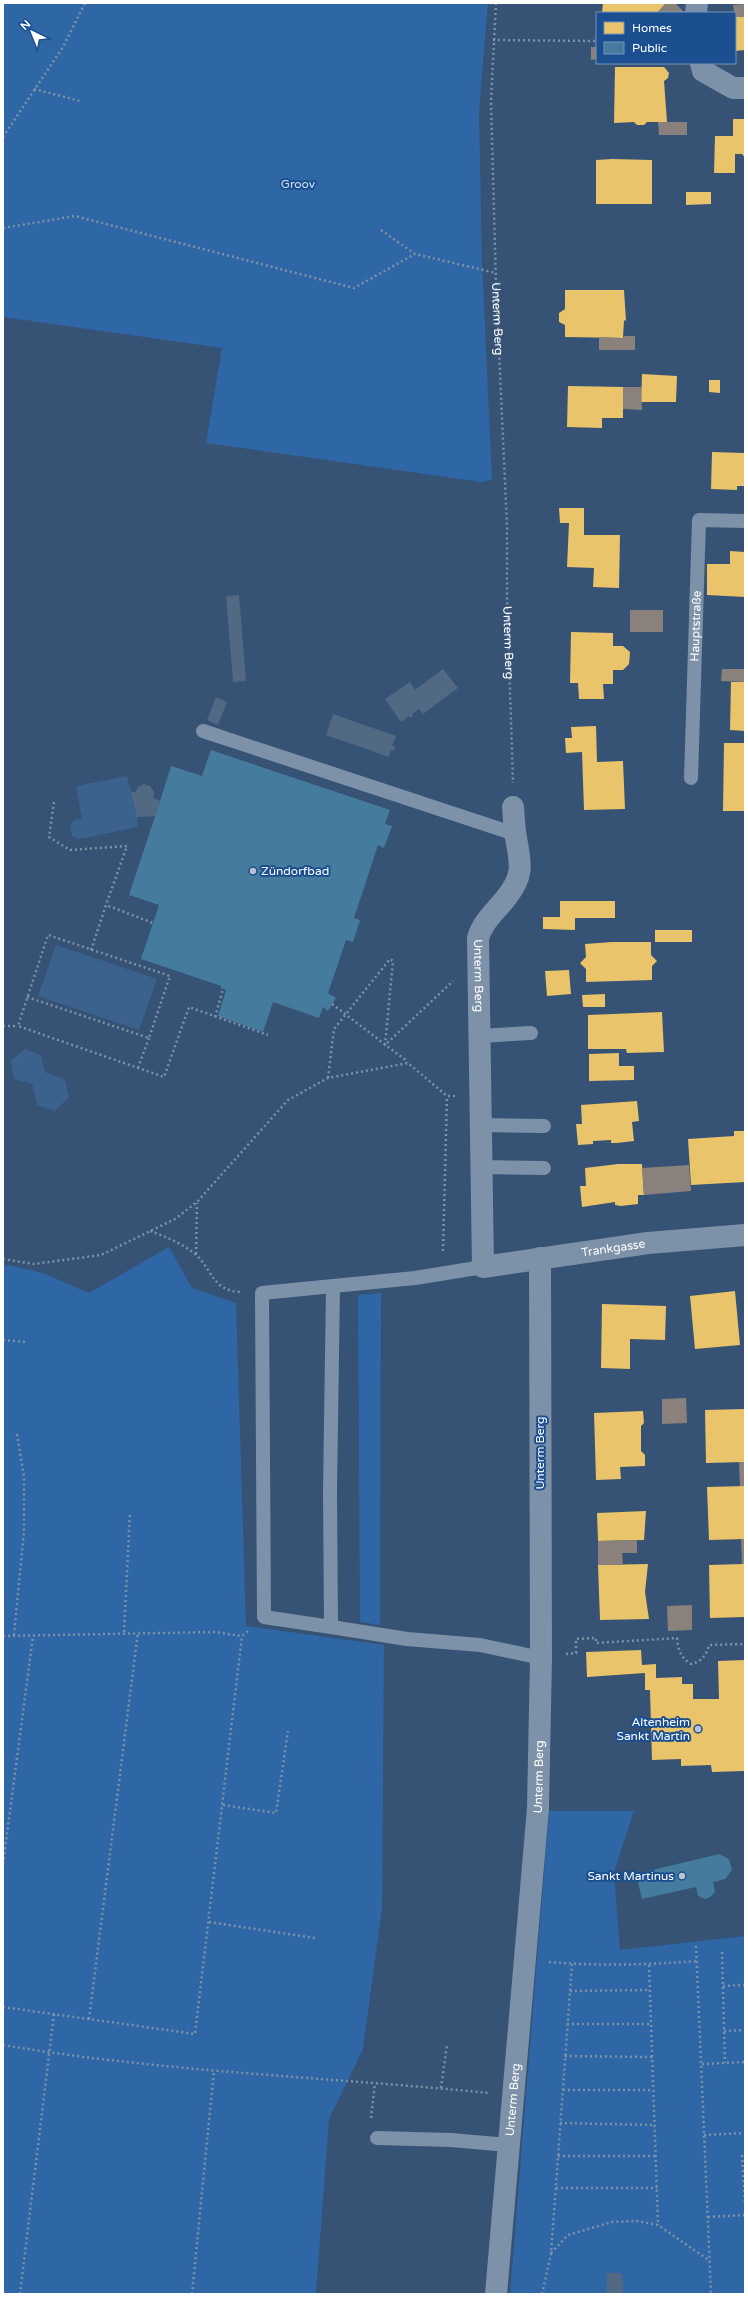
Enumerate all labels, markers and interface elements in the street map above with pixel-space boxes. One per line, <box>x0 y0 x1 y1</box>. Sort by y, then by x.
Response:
north arrow <box>12 12 52 52</box>
legend <box>596 12 736 64</box>
text: N <box>18 17 33 33</box>
text: Homes <box>632 21 672 35</box>
text: Public <box>632 41 667 55</box>
park label: Groov <box>281 177 316 191</box>
street label: Unterm Berg <box>489 282 506 356</box>
street label: Hauptstraße <box>688 590 704 662</box>
street label: Unterm Berg <box>500 606 517 679</box>
place label: Zündorfbad <box>261 864 329 878</box>
marker: Zündorfbad <box>248 866 258 876</box>
street label: Unterm Berg <box>471 939 486 1012</box>
street label: Trankgasse <box>581 1236 646 1260</box>
street label: Unterm Berg <box>533 1416 547 1490</box>
place label: Altenheim Sankt Martin <box>616 1715 690 1743</box>
marker: Altenheim Sankt Martin <box>693 1724 703 1734</box>
street label: Unterm Berg <box>531 1740 546 1814</box>
place label: Sankt Martinus <box>587 1869 674 1883</box>
marker: Sankt Martinus <box>677 1871 687 1881</box>
street label: Unterm Berg <box>503 2063 523 2137</box>

